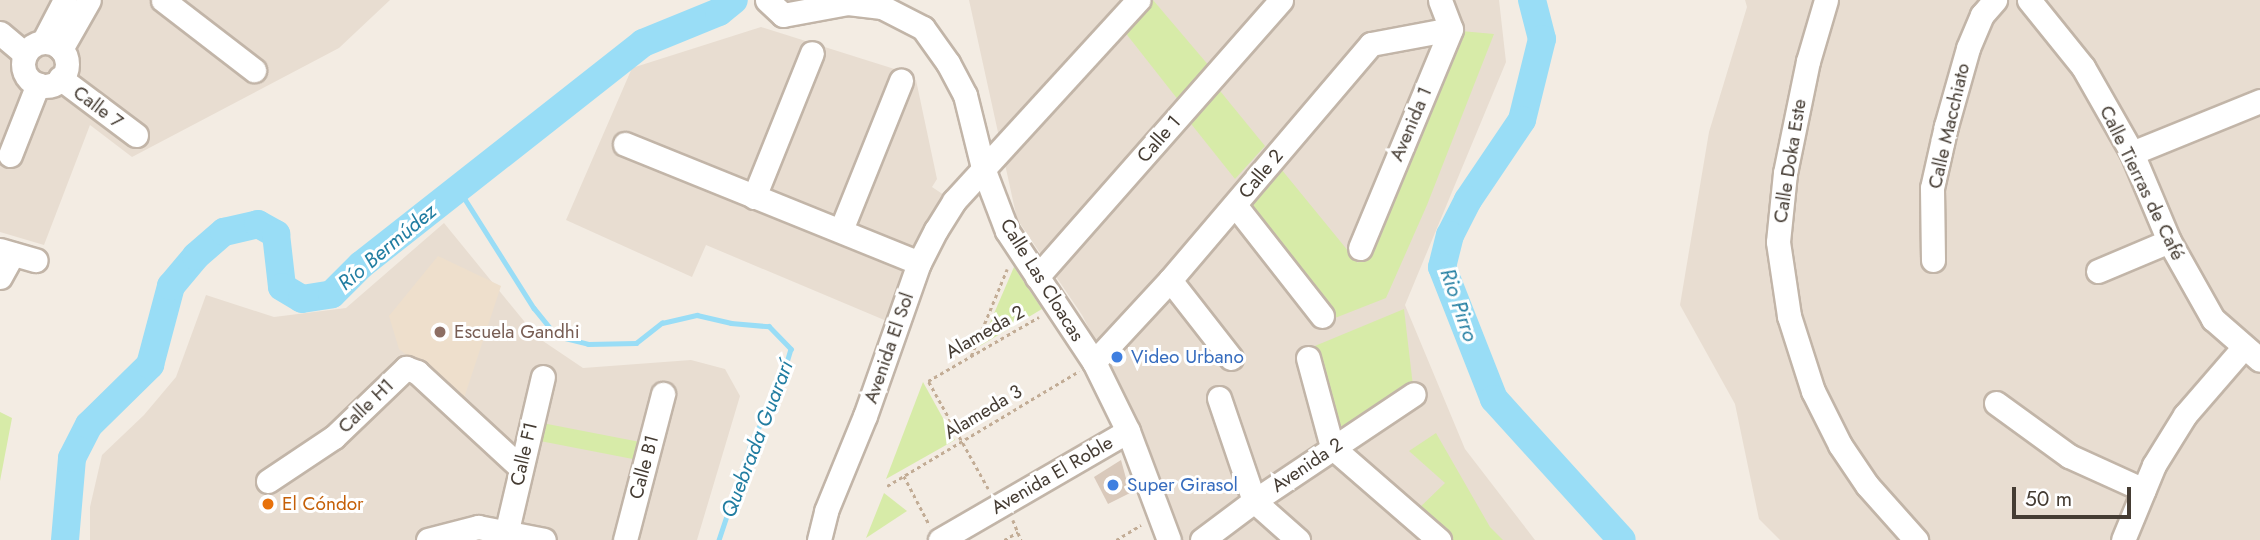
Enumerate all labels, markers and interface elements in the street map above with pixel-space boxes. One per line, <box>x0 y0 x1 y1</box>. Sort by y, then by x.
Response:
street label: Calle Macchiato <box>1923 61 1975 191</box>
street label: Calle 7 <box>69 81 127 133</box>
street label: Avenida 1 <box>1385 83 1437 165</box>
street label: Calle Doka Este <box>1769 97 1811 225</box>
street label: Calle Tierras de Café <box>2095 102 2189 264</box>
street label: Calle 1 <box>1132 111 1186 167</box>
street label: Calle 2 <box>1234 145 1288 203</box>
water label: Río Bermúdez <box>333 199 441 295</box>
street label: Calle Las Cloacas <box>995 215 1089 345</box>
water label: Rio Pirro <box>1435 265 1483 345</box>
street label: Avenida El Sol <box>859 290 919 406</box>
street label: Alameda 2 <box>942 300 1028 364</box>
place label: Escuela Gandhi <box>454 321 580 343</box>
marker: Escuela Gandhi <box>432 324 448 340</box>
place label: Video Urbano <box>1131 346 1244 368</box>
marker: Video Urbano <box>1109 349 1125 365</box>
water label: Quebrada Guararí <box>715 357 799 521</box>
street label: Calle H1 <box>333 374 399 438</box>
street label: Alameda 3 <box>940 380 1026 444</box>
street label: Calle F1 <box>506 420 542 488</box>
street label: Avenida El Roble <box>987 431 1117 519</box>
street label: Calle B1 <box>625 432 663 502</box>
street label: Avenida 2 <box>1267 433 1347 497</box>
place label: Super Girasol <box>1127 474 1238 496</box>
scale bar <box>2015 474 2134 518</box>
marker: Super Girasol <box>1105 477 1121 493</box>
text: 50 m <box>2025 484 2072 514</box>
place label: El Cóndor <box>282 493 364 515</box>
marker: El Cóndor <box>260 496 276 512</box>

